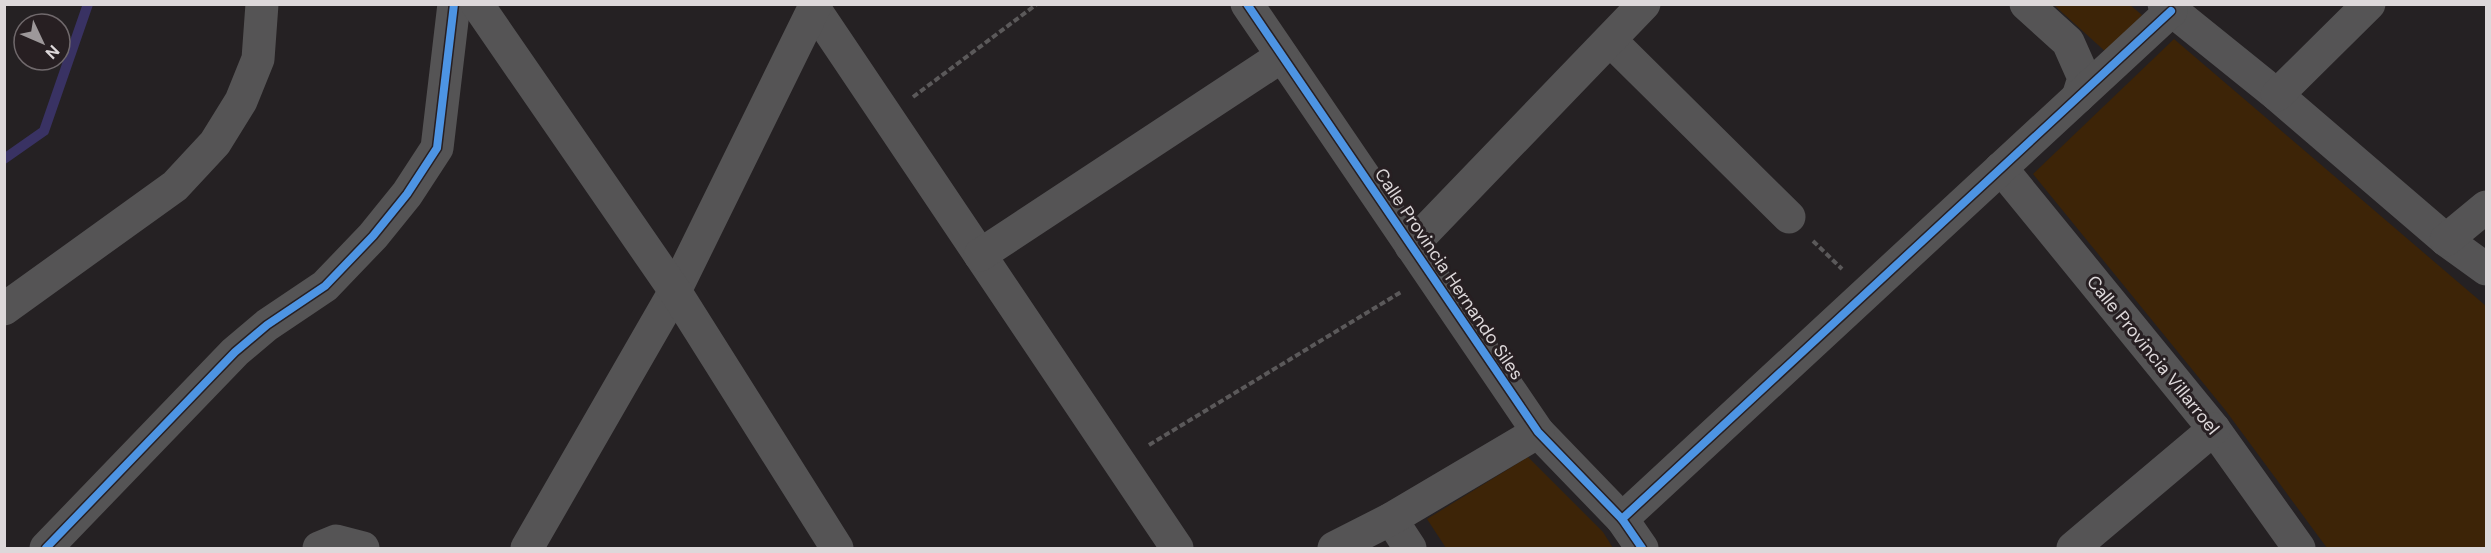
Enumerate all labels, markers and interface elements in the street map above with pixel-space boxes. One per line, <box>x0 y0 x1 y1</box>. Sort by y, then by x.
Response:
north arrow <box>12 12 72 72</box>
text: N <box>41 41 64 64</box>
street label: Calle Provincia Hernando Siles <box>1369 163 1529 385</box>
street label: Calle Provincia Villarroel <box>2081 270 2225 440</box>

